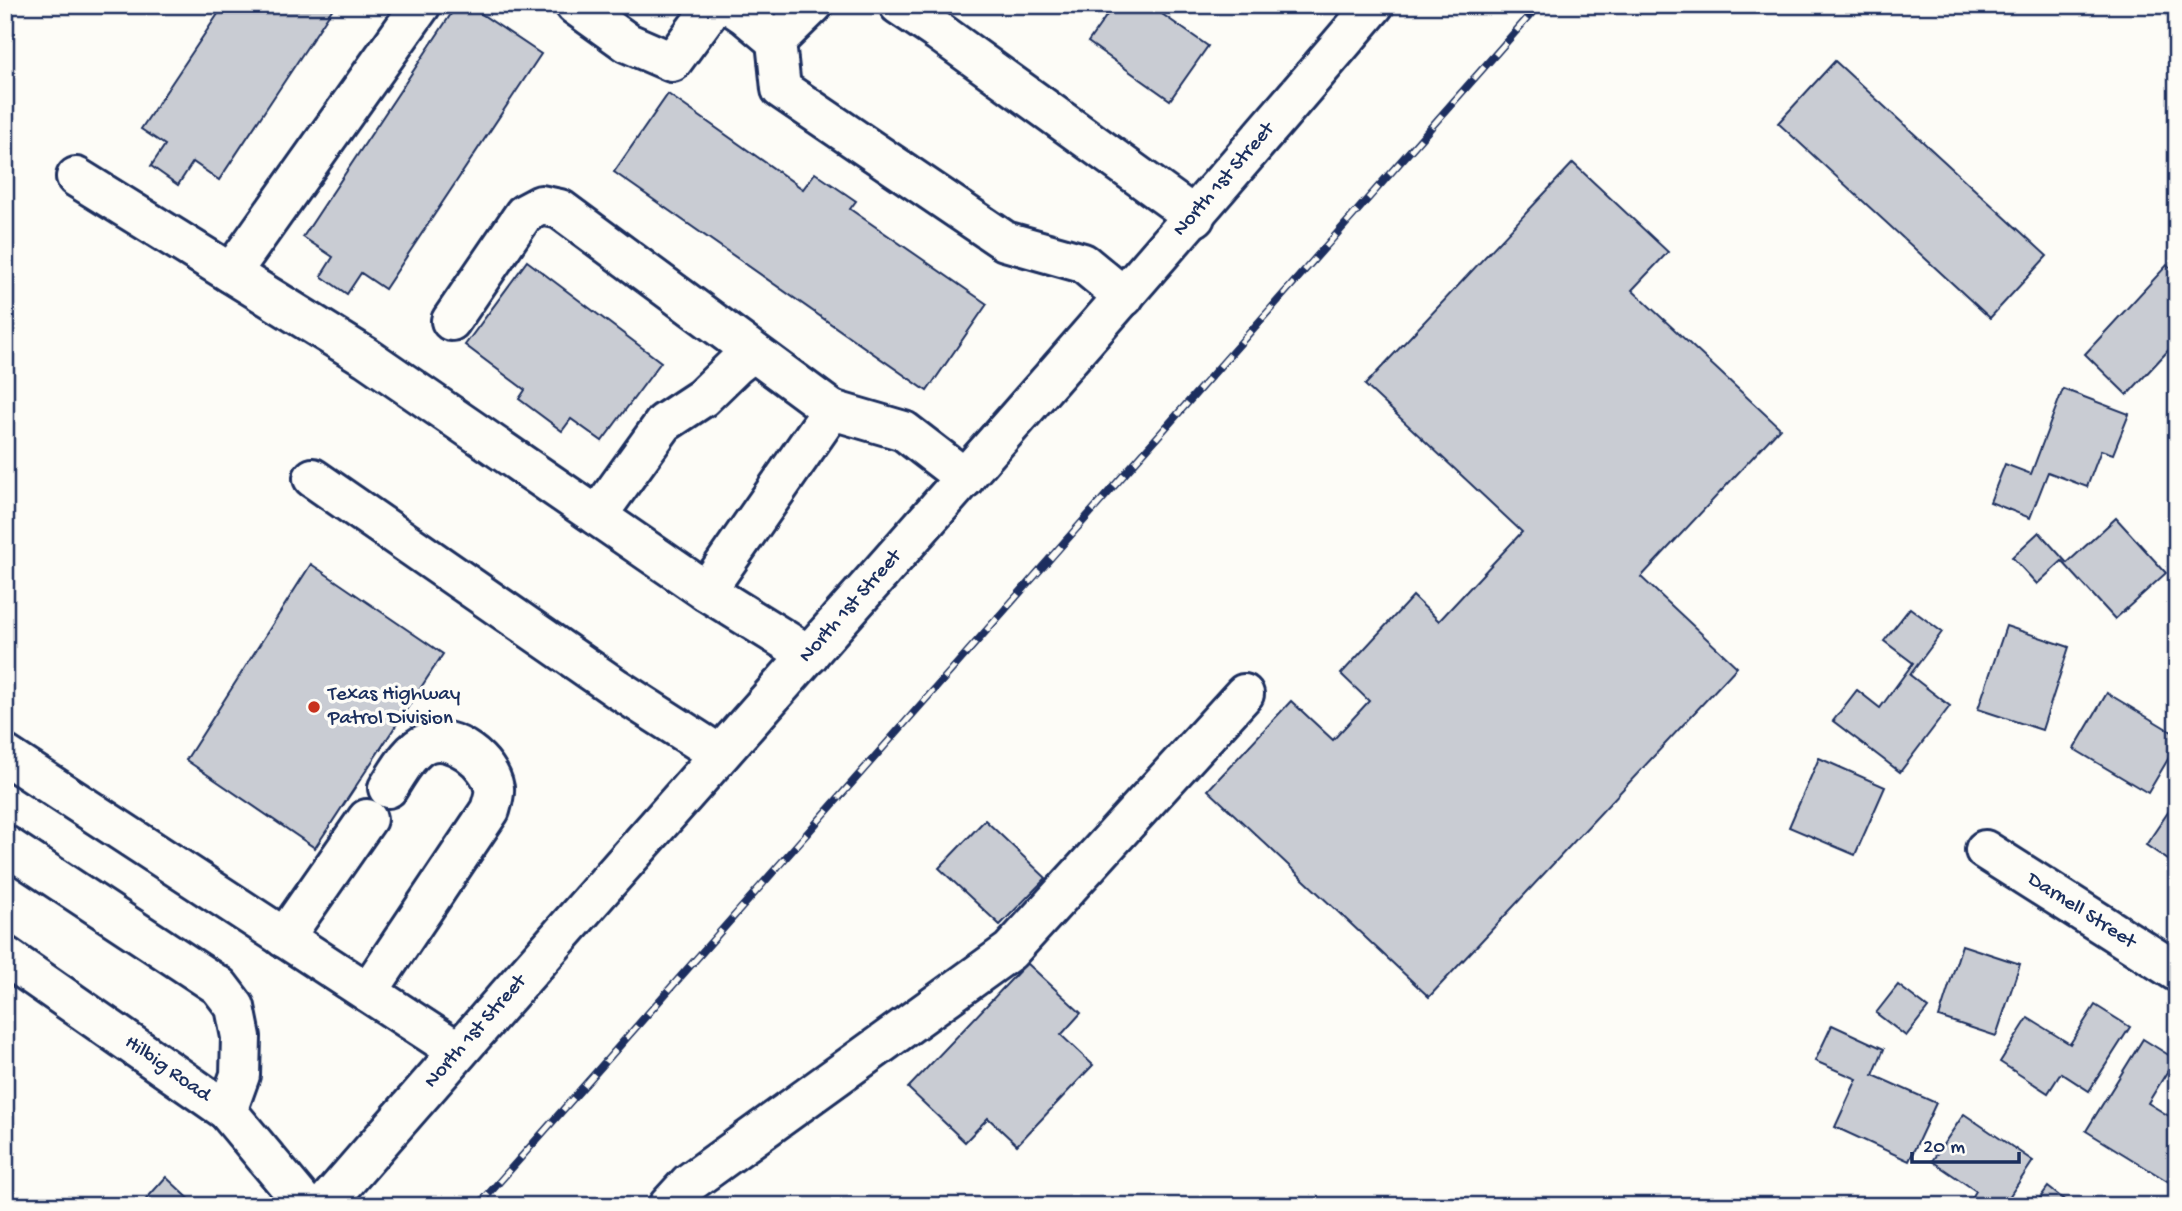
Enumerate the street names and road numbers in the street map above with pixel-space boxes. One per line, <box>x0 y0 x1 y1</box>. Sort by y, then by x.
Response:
street label: North 1st Street <box>1168 116 1282 242</box>
street label: North 1st Street <box>794 543 909 668</box>
street label: Darnell Street <box>2021 866 2142 956</box>
street label: North 1st Street <box>419 968 534 1094</box>
street label: Hilbig Road <box>119 1031 217 1109</box>

